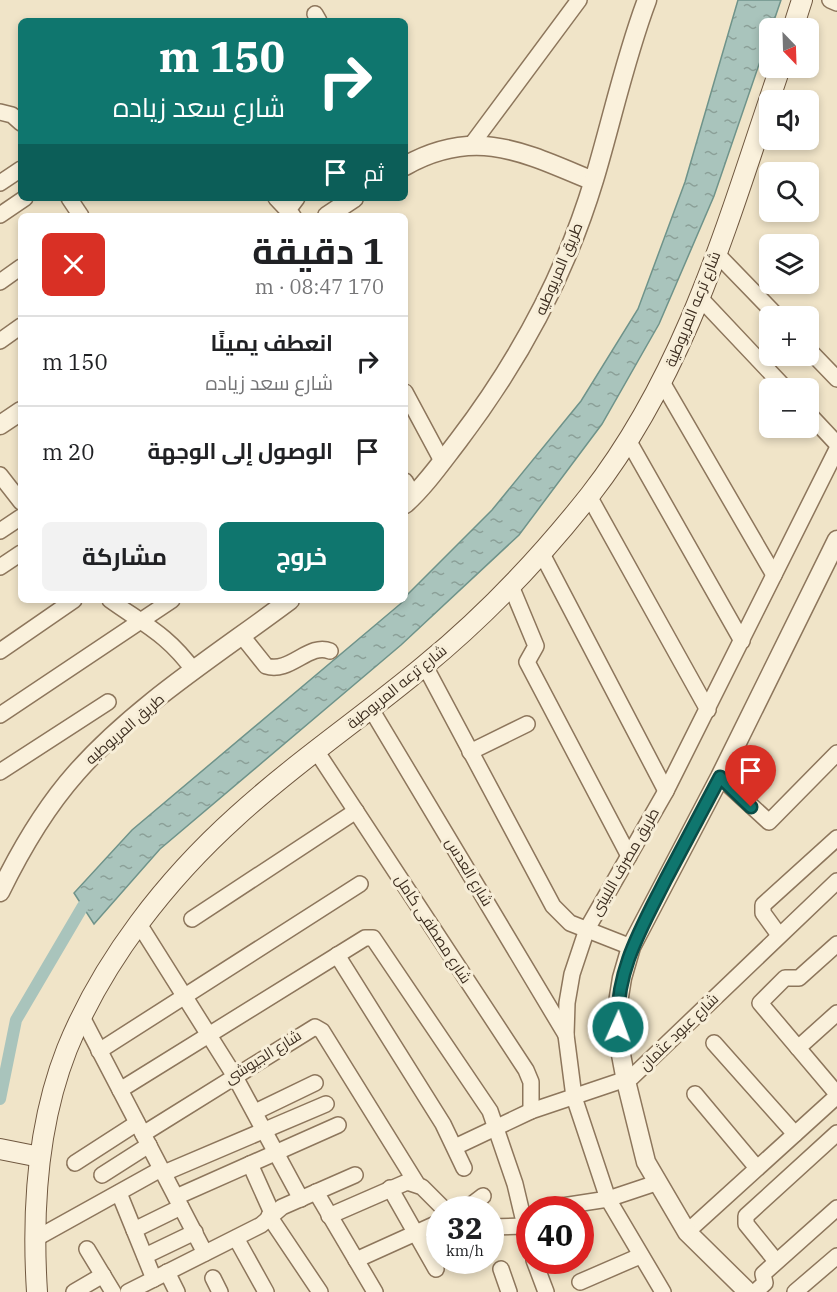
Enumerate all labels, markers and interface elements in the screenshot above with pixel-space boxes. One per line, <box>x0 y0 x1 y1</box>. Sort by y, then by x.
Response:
north arrow <box>759 18 819 78</box>
map controls <box>759 18 819 438</box>
text: 150 m <box>159 29 285 84</box>
icon: right <box>306 42 384 120</box>
text: شارع سعد زياده <box>113 89 285 124</box>
button: sound <box>759 90 819 150</box>
icon: arrive <box>319 156 352 189</box>
text: ثم <box>364 158 384 187</box>
button: search <box>759 162 819 222</box>
street label: طريق المريوطيه <box>531 220 587 318</box>
text: 1 دقيقة <box>252 227 384 274</box>
button: close <box>42 233 105 296</box>
button: layers <box>759 234 819 294</box>
street label: شارع ترعه المريوطية <box>661 248 726 370</box>
text: 170 m · 08:47 <box>255 273 384 300</box>
button: + <box>759 306 819 366</box>
text: انعطف يمينًا <box>211 328 333 357</box>
icon: right <box>351 345 384 378</box>
text: 150 m <box>42 347 108 376</box>
text: شارع سعد زياده <box>206 369 333 396</box>
button: − <box>759 378 819 438</box>
icon: arrive <box>351 435 384 468</box>
text: الوصول إلى الوجهة <box>148 436 333 465</box>
text: 20 m <box>42 437 94 466</box>
button: مشاركة <box>42 522 207 591</box>
button: خروج <box>219 522 384 591</box>
street label: شارع ترعه المريوطية <box>343 641 452 734</box>
street label: طريق المريوطيه <box>81 689 169 769</box>
pin <box>725 745 776 807</box>
icon: arrive <box>734 754 767 787</box>
street label: طريق مصرف اللبينى <box>586 804 664 920</box>
street label: شارع العدس <box>440 834 497 910</box>
street label: شارع مصطفى كامل <box>389 871 476 988</box>
street label: شارع عبود عثمان <box>635 989 724 1076</box>
position arrow <box>586 995 650 1059</box>
street label: شارع الجيوشى <box>221 1025 306 1089</box>
speed limit sign: 40 <box>516 1196 594 1274</box>
text: 32 <box>447 1208 483 1247</box>
text: km/h <box>446 1241 484 1260</box>

